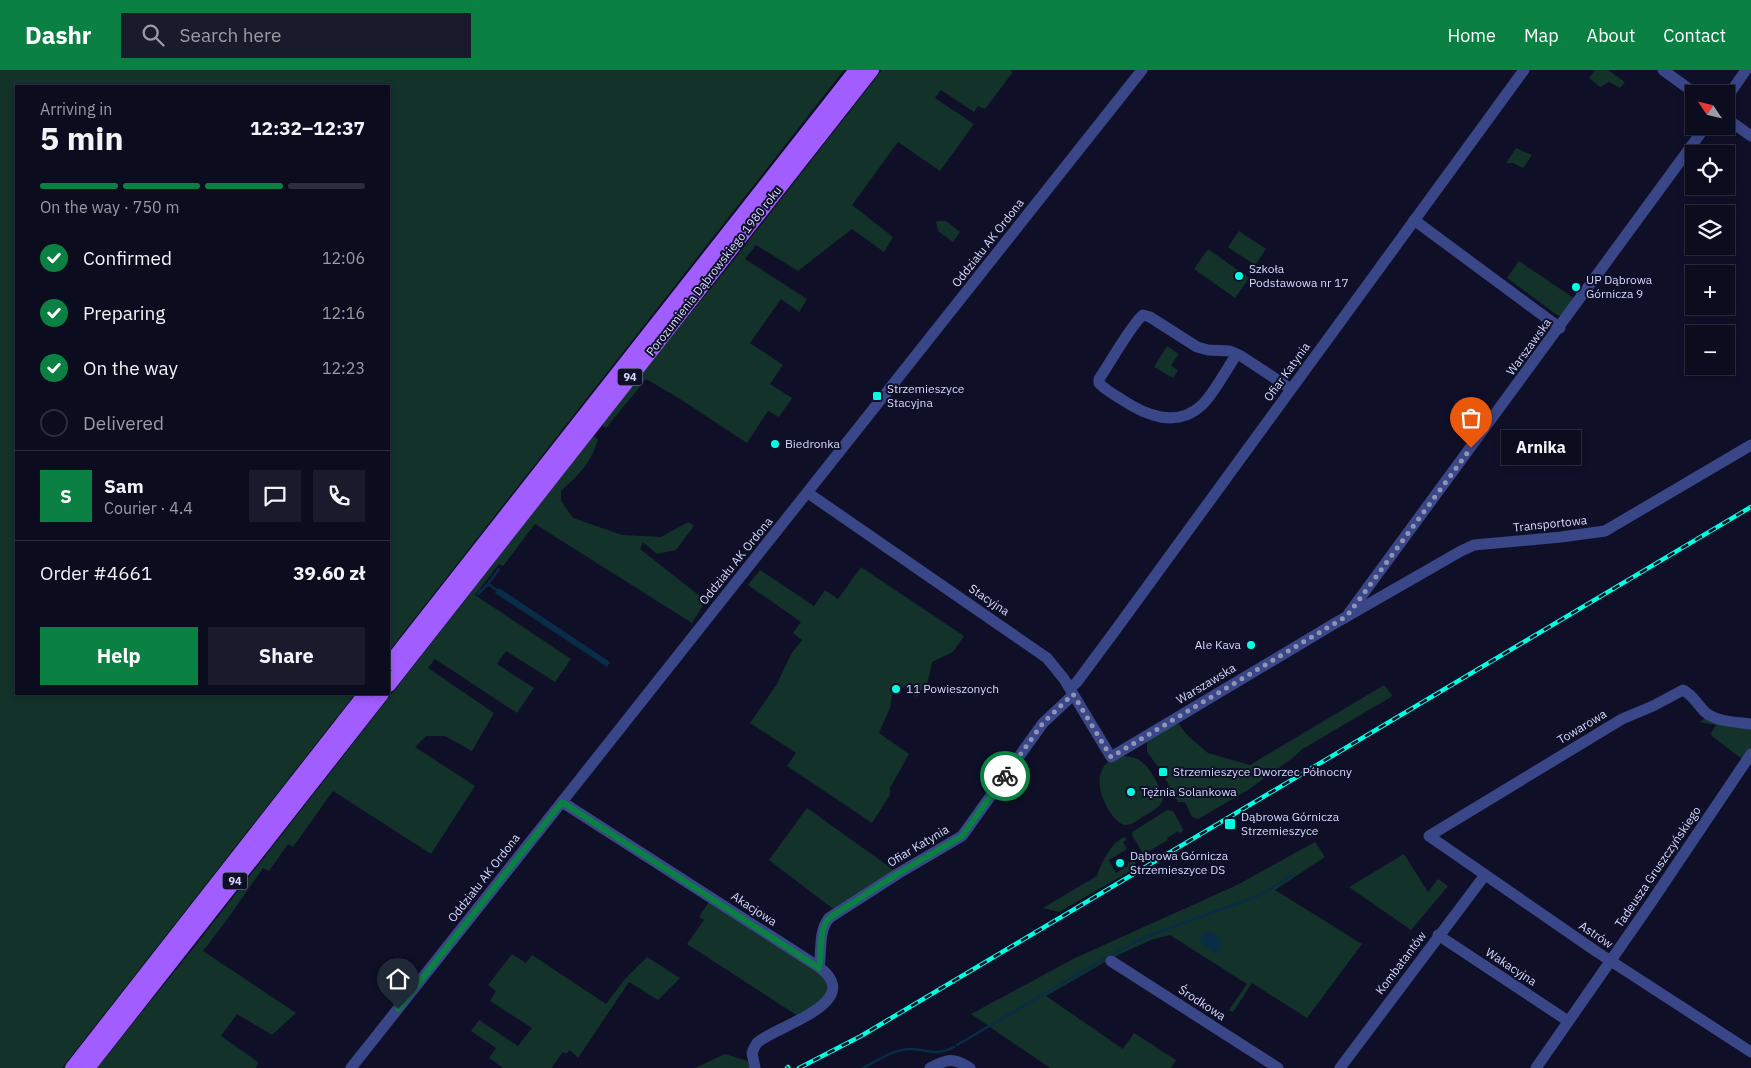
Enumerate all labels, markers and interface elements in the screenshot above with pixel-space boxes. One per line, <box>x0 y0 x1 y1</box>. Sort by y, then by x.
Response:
search box <box>121 13 471 58</box>
text: Dashr <box>25 19 91 51</box>
icon: search <box>139 21 167 49</box>
text: Search here <box>179 23 281 47</box>
text: Home <box>1448 24 1496 47</box>
text: Map <box>1524 24 1559 47</box>
text: About <box>1587 24 1635 47</box>
text: Contact <box>1663 24 1726 47</box>
north arrow <box>1685 85 1735 135</box>
map controls <box>1685 85 1735 375</box>
text: Arriving in <box>40 99 112 119</box>
text: 12:32–12:37 <box>250 116 365 140</box>
text: 5 min <box>40 117 124 159</box>
button: locate <box>1685 145 1735 195</box>
street label: Porozumienia Dąbrowskiego 1980 roku <box>643 183 785 359</box>
street label: Oddziału AK Ordona <box>948 195 1027 290</box>
text: On the way · 750 m <box>40 197 179 217</box>
button: layers <box>1685 205 1735 255</box>
icon: check <box>40 244 68 272</box>
text: Confirmed <box>83 246 172 270</box>
text: 12:06 <box>322 248 365 268</box>
place label: Szkoła Podstawowa nr 17 <box>1249 261 1349 290</box>
button: + <box>1685 265 1735 315</box>
marker: Szkoła Podstawowa nr 17 <box>1233 270 1245 282</box>
place label: UP Dąbrowa Górnicza 9 <box>1586 272 1653 301</box>
marker: UP Dąbrowa Górnicza 9 <box>1570 281 1582 293</box>
icon: check <box>40 299 68 327</box>
text: Preparing <box>83 301 165 325</box>
text: 12:16 <box>322 303 365 323</box>
street label: Warszawska <box>1503 315 1555 378</box>
button: − <box>1685 325 1735 375</box>
street label: Ofiar Katynia <box>1260 339 1313 404</box>
icon: check <box>40 354 68 382</box>
text: On the way <box>83 356 178 380</box>
text: 12:23 <box>322 358 365 378</box>
road number: 94 <box>618 368 642 386</box>
place label: Strzemieszyce Stacyjna <box>887 381 965 410</box>
marker: Strzemieszyce Stacyjna <box>871 390 883 402</box>
pin <box>1450 397 1492 448</box>
icon: bag <box>1457 404 1485 432</box>
text: Delivered <box>83 411 164 435</box>
callout: Arnika <box>1501 430 1581 466</box>
place label: Biedronka <box>785 436 841 451</box>
text: Arnika <box>1516 437 1566 457</box>
marker: Biedronka <box>769 438 781 450</box>
button: chat <box>249 470 301 522</box>
button: phone <box>313 470 365 522</box>
text: Sam <box>104 474 144 498</box>
text: S <box>60 484 72 508</box>
text: Courier · 4.4 <box>104 498 193 518</box>
street label: Transportowa <box>1512 512 1588 535</box>
street label: Oddziału AK Ordona <box>696 513 776 607</box>
text: Order #4661 <box>40 561 152 585</box>
text: 39.60 zł <box>293 561 365 585</box>
street label: Stacyjna <box>966 581 1013 619</box>
button: Help <box>40 627 198 685</box>
button: Share <box>208 627 365 685</box>
place label: Ale Kava <box>1195 637 1242 652</box>
marker: Ale Kava <box>1245 639 1257 651</box>
street label: Warszawska <box>1173 660 1239 707</box>
place label: 11 Powieszonych <box>906 681 999 696</box>
marker: 11 Powieszonych <box>890 683 902 695</box>
street label: Towarowa <box>1554 706 1610 747</box>
courier <box>980 751 1030 801</box>
icon: bike <box>991 762 1019 790</box>
place label: Strzemieszyce Dworzec Północny <box>1173 764 1352 779</box>
marker: Strzemieszyce Dworzec Północny <box>1157 766 1169 778</box>
place label: Tężnia Solankowa <box>1141 784 1237 799</box>
marker: Tężnia Solankowa <box>1125 786 1137 798</box>
street label: Tadeusza Gruszczyńskiego <box>1611 803 1704 930</box>
place label: Dąbrowa Górnicza Strzemieszyce <box>1241 809 1340 838</box>
marker: Dąbrowa Górnicza Strzemieszyce <box>1223 817 1237 831</box>
street label: Ofiar Katynia <box>884 821 952 870</box>
street label: Oddziału AK Ordona <box>444 830 523 925</box>
place label: Dąbrowa Górnicza Strzemieszyce DS <box>1130 848 1229 877</box>
marker: Dąbrowa Górnicza Strzemieszyce DS <box>1114 857 1126 869</box>
road number: 94 <box>222 872 248 889</box>
street label: Akacjowa <box>729 888 780 929</box>
street label: Astrów <box>1576 918 1616 951</box>
street label: Kombatantów <box>1372 928 1429 997</box>
street label: Wakacyjna <box>1483 945 1540 989</box>
pin <box>377 958 419 1009</box>
icon: home <box>384 965 412 993</box>
street label: Środkowa <box>1176 982 1229 1024</box>

